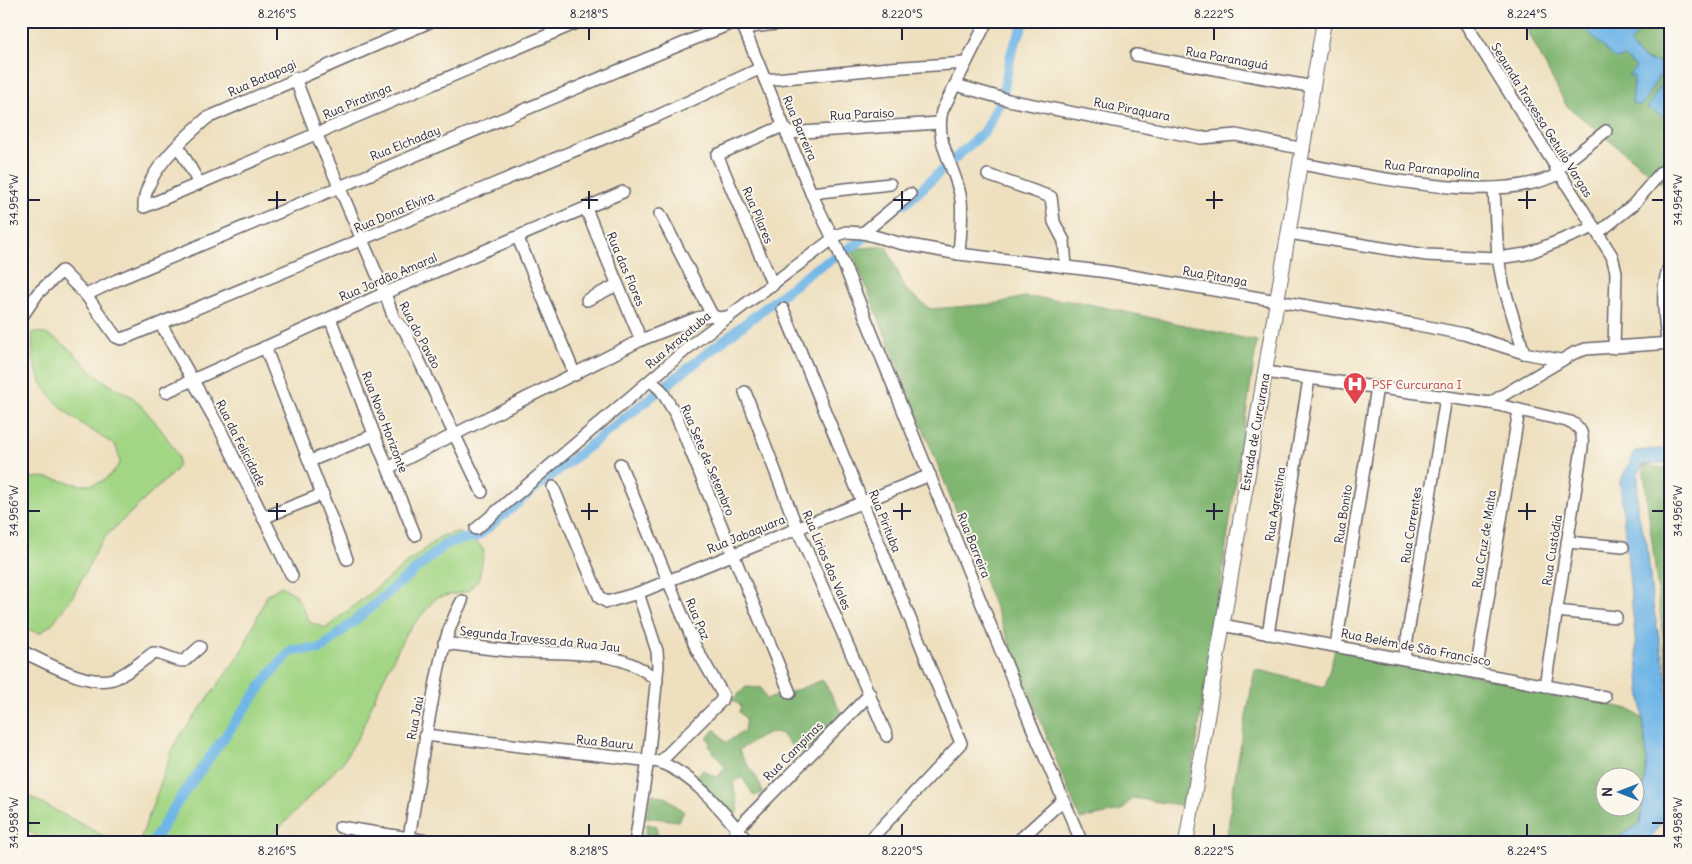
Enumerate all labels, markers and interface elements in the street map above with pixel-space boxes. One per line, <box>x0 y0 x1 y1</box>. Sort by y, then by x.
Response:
text: 8.216°S <box>258 6 296 21</box>
text: 8.218°S <box>570 6 608 21</box>
text: 8.220°S <box>881 6 923 21</box>
text: 8.222°S <box>1194 6 1234 21</box>
text: 8.224°S <box>1507 6 1547 21</box>
street label: Segunda Travessa Getulio Vargas <box>1488 40 1596 200</box>
street label: Rua Paranaguá <box>1184 43 1270 73</box>
street label: Rua Batapagi <box>226 56 298 100</box>
street label: Rua Piratinga <box>320 80 394 122</box>
street label: Rua Barreira <box>780 93 820 163</box>
street label: Rua Piraquara <box>1092 94 1172 124</box>
street label: Rua Paraiso <box>829 105 895 123</box>
street label: Rua Elchaday <box>368 122 442 164</box>
street label: Rua Paranapolina <box>1383 157 1481 182</box>
text: 34.954°W <box>6 174 21 226</box>
text: 34.954°W <box>1670 174 1685 226</box>
street label: Rua Pilares <box>739 184 777 246</box>
street label: Rua Dona Elvira <box>351 188 437 236</box>
street label: Rua das Flores <box>604 230 648 308</box>
street label: Rua Jordão Amaral <box>337 250 439 304</box>
street label: Rua Pitanga <box>1181 263 1249 289</box>
street label: Rua do Pavão <box>396 299 444 371</box>
street label: Rua Araçatuba <box>642 308 714 372</box>
street label: Rua Novo Horizonte <box>359 369 411 475</box>
hospital icon: PSF Curcurana I <box>1342 371 1368 405</box>
street label: Estrada de Curcurana <box>1237 372 1273 492</box>
place label: PSF Curcurana I <box>1372 377 1462 392</box>
street label: Rua da Felicidade <box>213 397 269 489</box>
street label: Rua Sete de Setembro <box>678 402 738 518</box>
street label: Rua Agrestina <box>1262 465 1288 543</box>
street label: Rua Bonito <box>1331 483 1355 544</box>
text: 34.956°W <box>6 485 21 537</box>
text: 34.956°W <box>1670 485 1685 537</box>
street label: Rua Correntes <box>1398 486 1424 564</box>
street label: Rua Pirituba <box>866 487 904 555</box>
street label: Rua Cruz de Malta <box>1469 489 1499 589</box>
street label: Rua Lírios dos Vales <box>799 508 855 612</box>
street label: Rua Barreira <box>954 510 994 580</box>
street label: Rua Jabaquara <box>705 512 787 556</box>
street label: Rua Custódia <box>1539 513 1565 587</box>
street label: Rua Paz <box>683 596 714 642</box>
street label: Segunda Travessa da Rua Jau <box>459 623 621 655</box>
street label: Rua Belém de São Francisco <box>1340 625 1492 669</box>
street label: Rua Jaú <box>403 695 427 741</box>
street label: Rua Campinas <box>760 718 826 784</box>
street label: Rua Bauru <box>575 732 635 752</box>
north arrow <box>1594 766 1644 816</box>
text: N <box>1598 787 1616 797</box>
text: 34.958°W <box>6 797 21 849</box>
text: 34.958°W <box>1670 797 1685 849</box>
text: 8.216°S <box>258 843 296 858</box>
text: 8.218°S <box>570 843 608 858</box>
text: 8.220°S <box>881 843 923 858</box>
text: 8.222°S <box>1194 843 1234 858</box>
text: 8.224°S <box>1507 843 1547 858</box>

